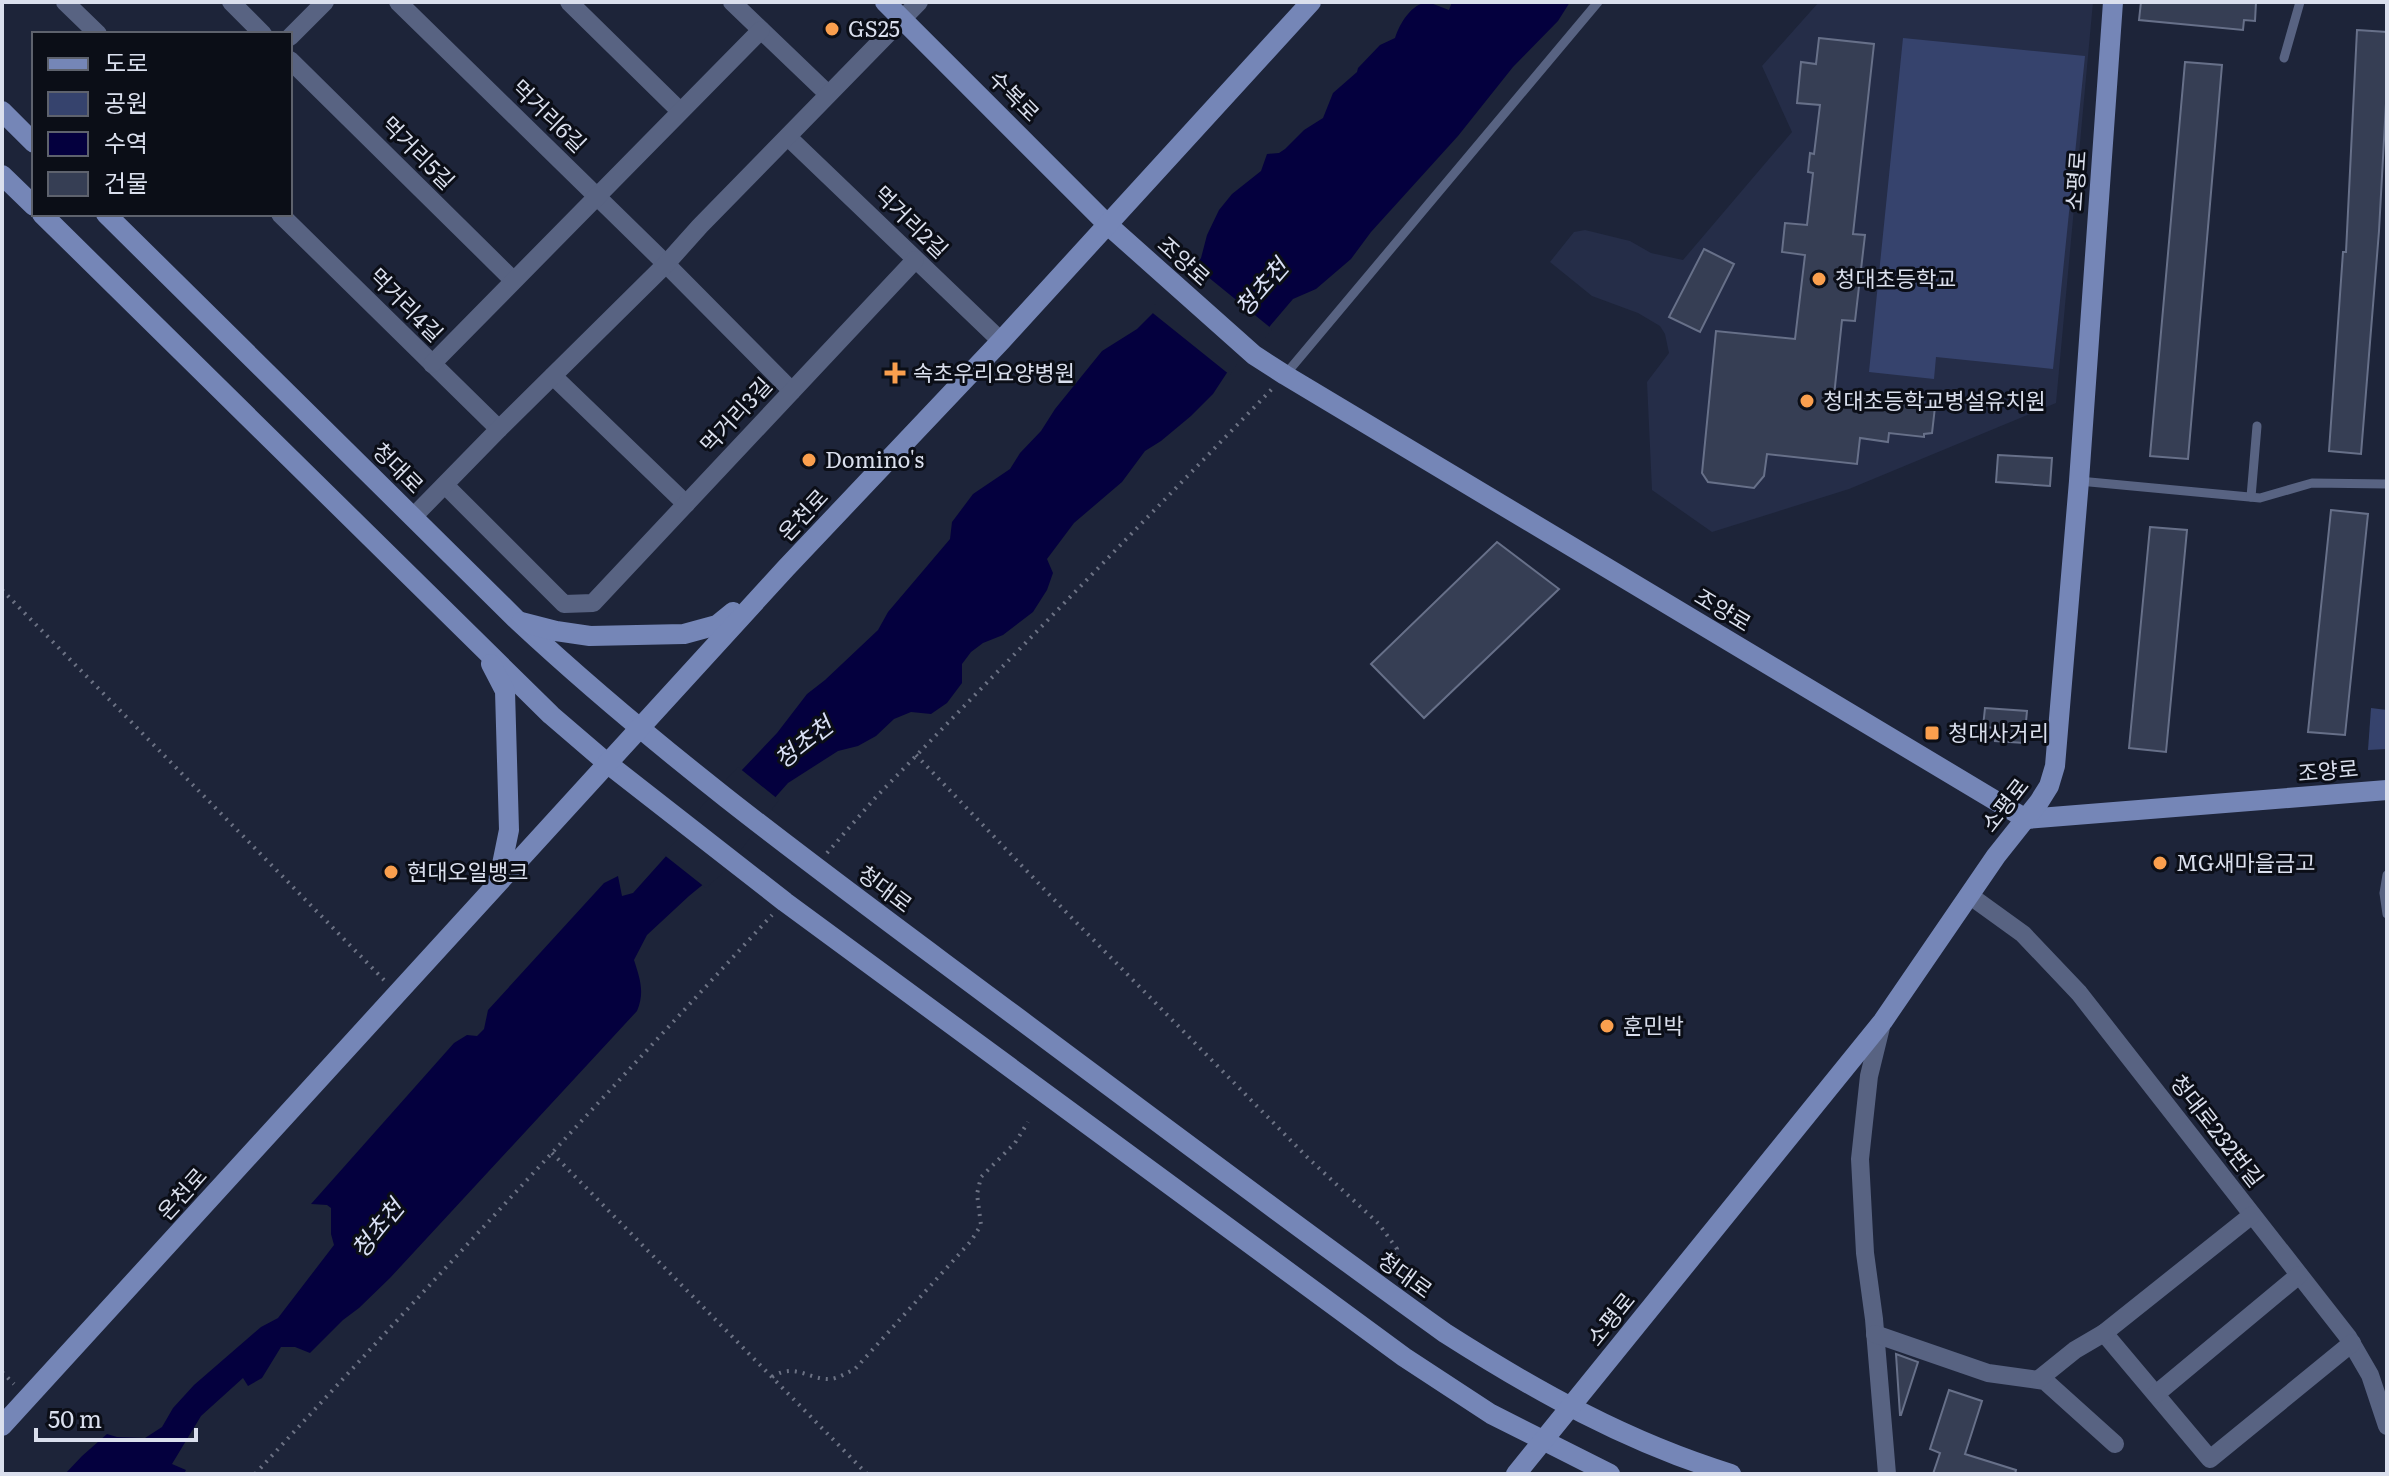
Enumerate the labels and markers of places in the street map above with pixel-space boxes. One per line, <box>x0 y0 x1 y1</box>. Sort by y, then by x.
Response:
place label: GS25 <box>848 11 900 44</box>
marker: GS25 <box>823 20 841 38</box>
place label: 청대초등학교 <box>1835 261 1956 294</box>
marker: 청대초등학교 <box>1810 270 1828 288</box>
place label: 속초우리요양병원 <box>913 355 1075 388</box>
marker: 속초우리요양병원 <box>884 362 906 384</box>
place label: 청대초등학교병설유치원 <box>1823 383 2046 416</box>
marker: 청대초등학교병설유치원 <box>1798 392 1816 410</box>
place label: Domino's <box>825 442 924 475</box>
marker: Domino's <box>800 451 818 469</box>
place label: 청대사거리 <box>1948 715 2049 748</box>
marker: 청대사거리 <box>1923 724 1941 742</box>
place label: MG새마을금고 <box>2176 845 2316 878</box>
place label: 현대오일뱅크 <box>407 854 528 887</box>
marker: MG새마을금고 <box>2151 854 2169 872</box>
marker: 현대오일뱅크 <box>382 863 400 881</box>
place label: 훈민박 <box>1623 1008 1684 1041</box>
marker: 훈민박 <box>1598 1017 1616 1035</box>

